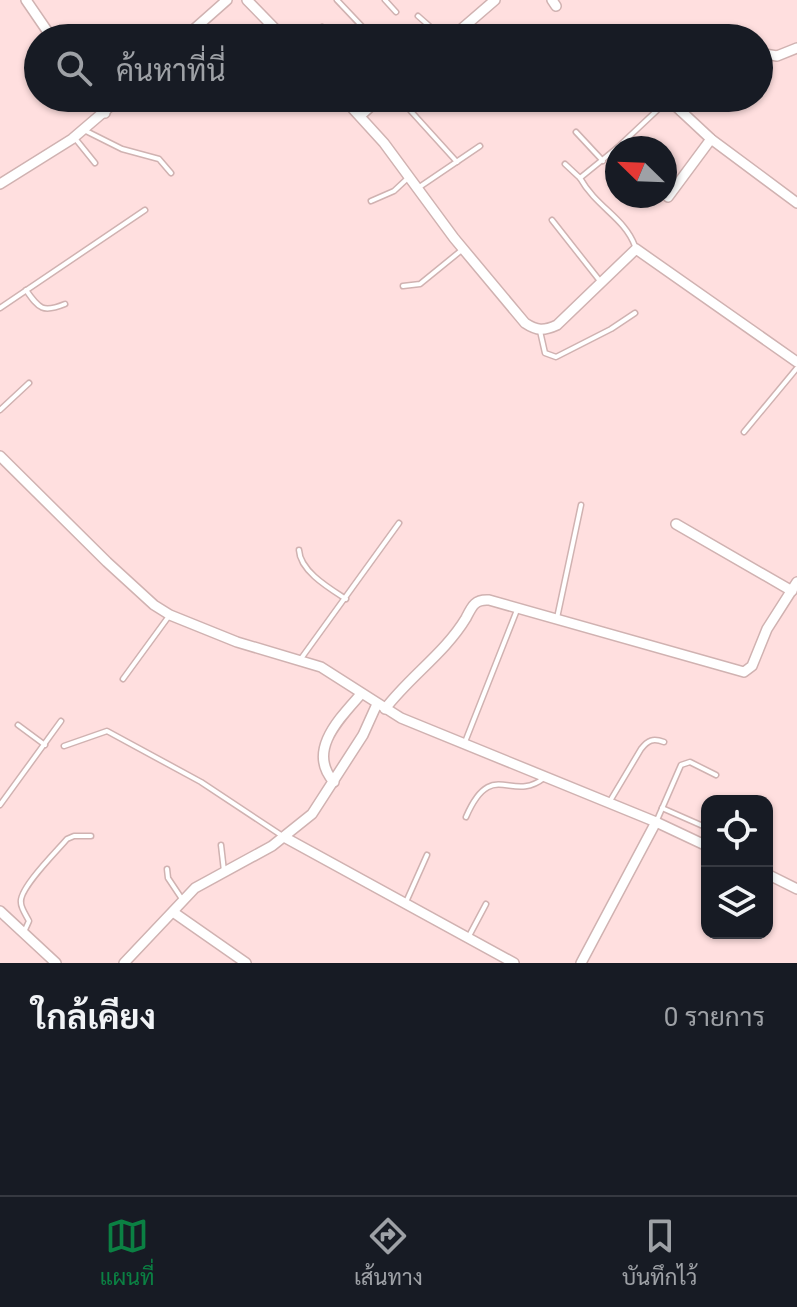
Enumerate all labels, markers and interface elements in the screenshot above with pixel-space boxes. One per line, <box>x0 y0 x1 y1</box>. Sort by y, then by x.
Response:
search box <box>24 24 773 112</box>
icon: search <box>52 46 96 90</box>
text: ค้นหาที่นี่ <box>116 53 226 88</box>
north arrow <box>605 136 677 208</box>
map controls <box>701 795 773 939</box>
button: locate <box>701 795 773 867</box>
button: layers <box>701 867 773 939</box>
text: ใกล้เคียง <box>32 997 156 1037</box>
text: 0 รายการ <box>664 1002 765 1032</box>
tab: แผนที่ <box>100 1214 155 1290</box>
tab: เส้นทาง <box>354 1214 423 1290</box>
tab: บันทึกไว้ <box>622 1214 697 1290</box>

